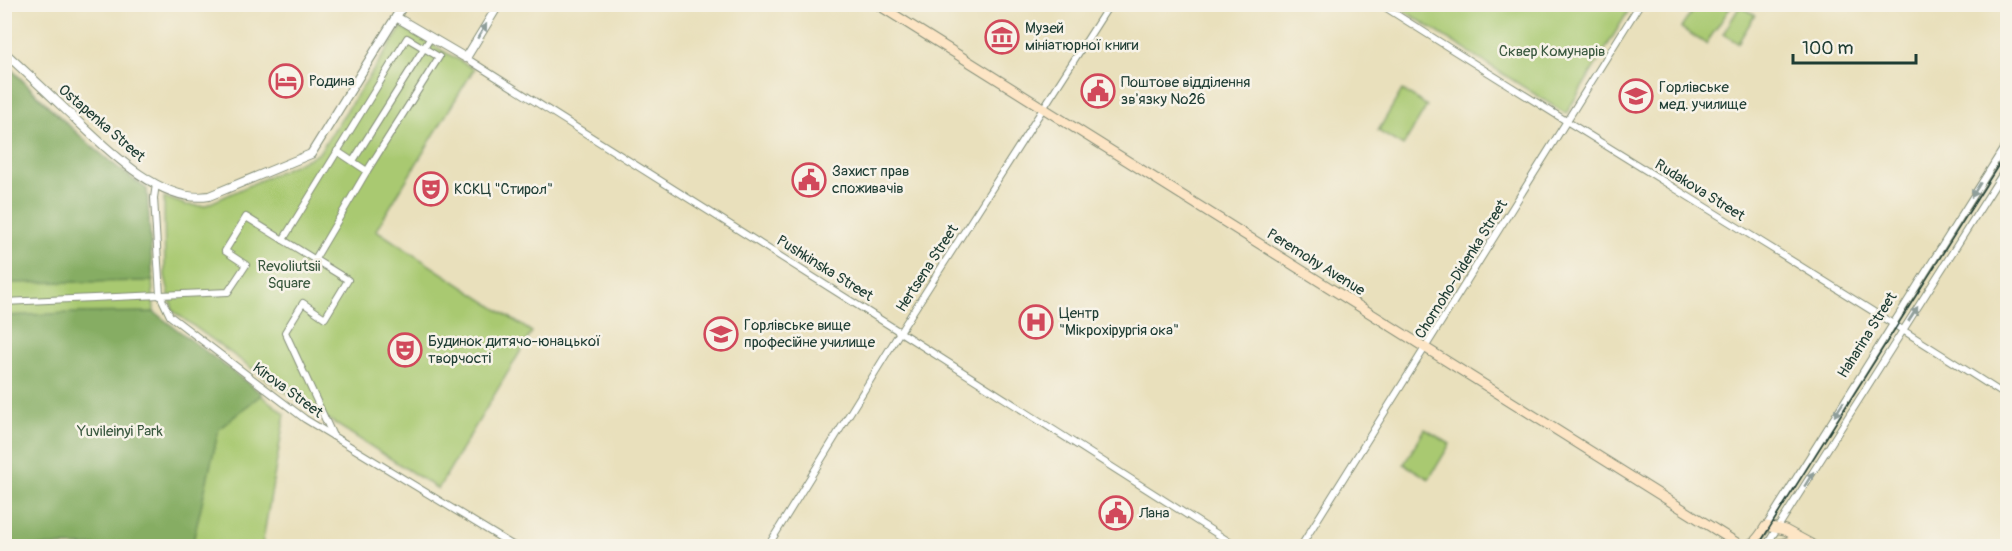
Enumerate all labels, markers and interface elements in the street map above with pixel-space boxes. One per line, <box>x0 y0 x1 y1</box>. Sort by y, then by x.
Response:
museum icon: Музей мініатюрної книги <box>984 19 1020 55</box>
place label: Музей мініатюрної книги <box>1025 19 1139 55</box>
one-way arrow <box>477 23 488 39</box>
scale bar <box>1793 27 1916 65</box>
text: 100 m <box>1802 37 1854 60</box>
park label: Сквер Комунарів <box>1499 42 1605 61</box>
hotel icon: Родина <box>268 63 304 99</box>
place label: Родина <box>309 72 355 91</box>
public building icon: Поштове відділення зв'язку №26 <box>1080 73 1116 109</box>
place label: Поштове відділення зв'язку №26 <box>1121 73 1250 109</box>
school or university icon: Горлівське мед. училище <box>1618 78 1654 114</box>
place label: Горлівське мед. училище <box>1659 78 1747 114</box>
street label: Ostapenka Street <box>54 80 150 167</box>
street label: Rudakova Street <box>1651 155 1749 226</box>
public building icon: Захист прав споживачів <box>791 162 827 198</box>
place label: Захист прав споживачів <box>832 162 909 198</box>
theatre icon: КСКЦ "Стирол" <box>413 171 449 207</box>
place label: КСКЦ "Стирол" <box>454 180 553 199</box>
one-way arrow <box>1971 182 1982 198</box>
street label: Chornoho-Didenka Street <box>1411 195 1512 342</box>
street label: Hertsena Street <box>892 220 963 316</box>
street label: Peremohy Avenue <box>1263 225 1369 301</box>
street label: Pushkinska Street <box>773 231 877 306</box>
park label: Revoliutsii Square <box>258 257 321 293</box>
street label: Haharina Street <box>1833 288 1902 382</box>
hospital icon: Центр "Мікрохірургія ока" <box>1018 304 1054 340</box>
place label: Центр "Мікрохірургія ока" <box>1059 304 1179 340</box>
one-way arrow <box>1908 306 1919 322</box>
school or university icon: Горлівське вище професійне училище <box>703 316 739 352</box>
place label: Горлівське вище професійне училище <box>744 316 876 352</box>
theatre icon: Будинок дитячо-юнацької творчості <box>387 332 423 368</box>
place label: Будинок дитячо-юнацької творчості <box>428 332 601 368</box>
street label: Kirova Street <box>249 358 327 423</box>
one-way arrow <box>1834 401 1845 417</box>
park label: Yuvileinyi Park <box>76 422 163 441</box>
one-way arrow <box>1803 470 1814 487</box>
public building icon: Лана <box>1098 495 1134 531</box>
place label: Лана <box>1138 504 1169 523</box>

